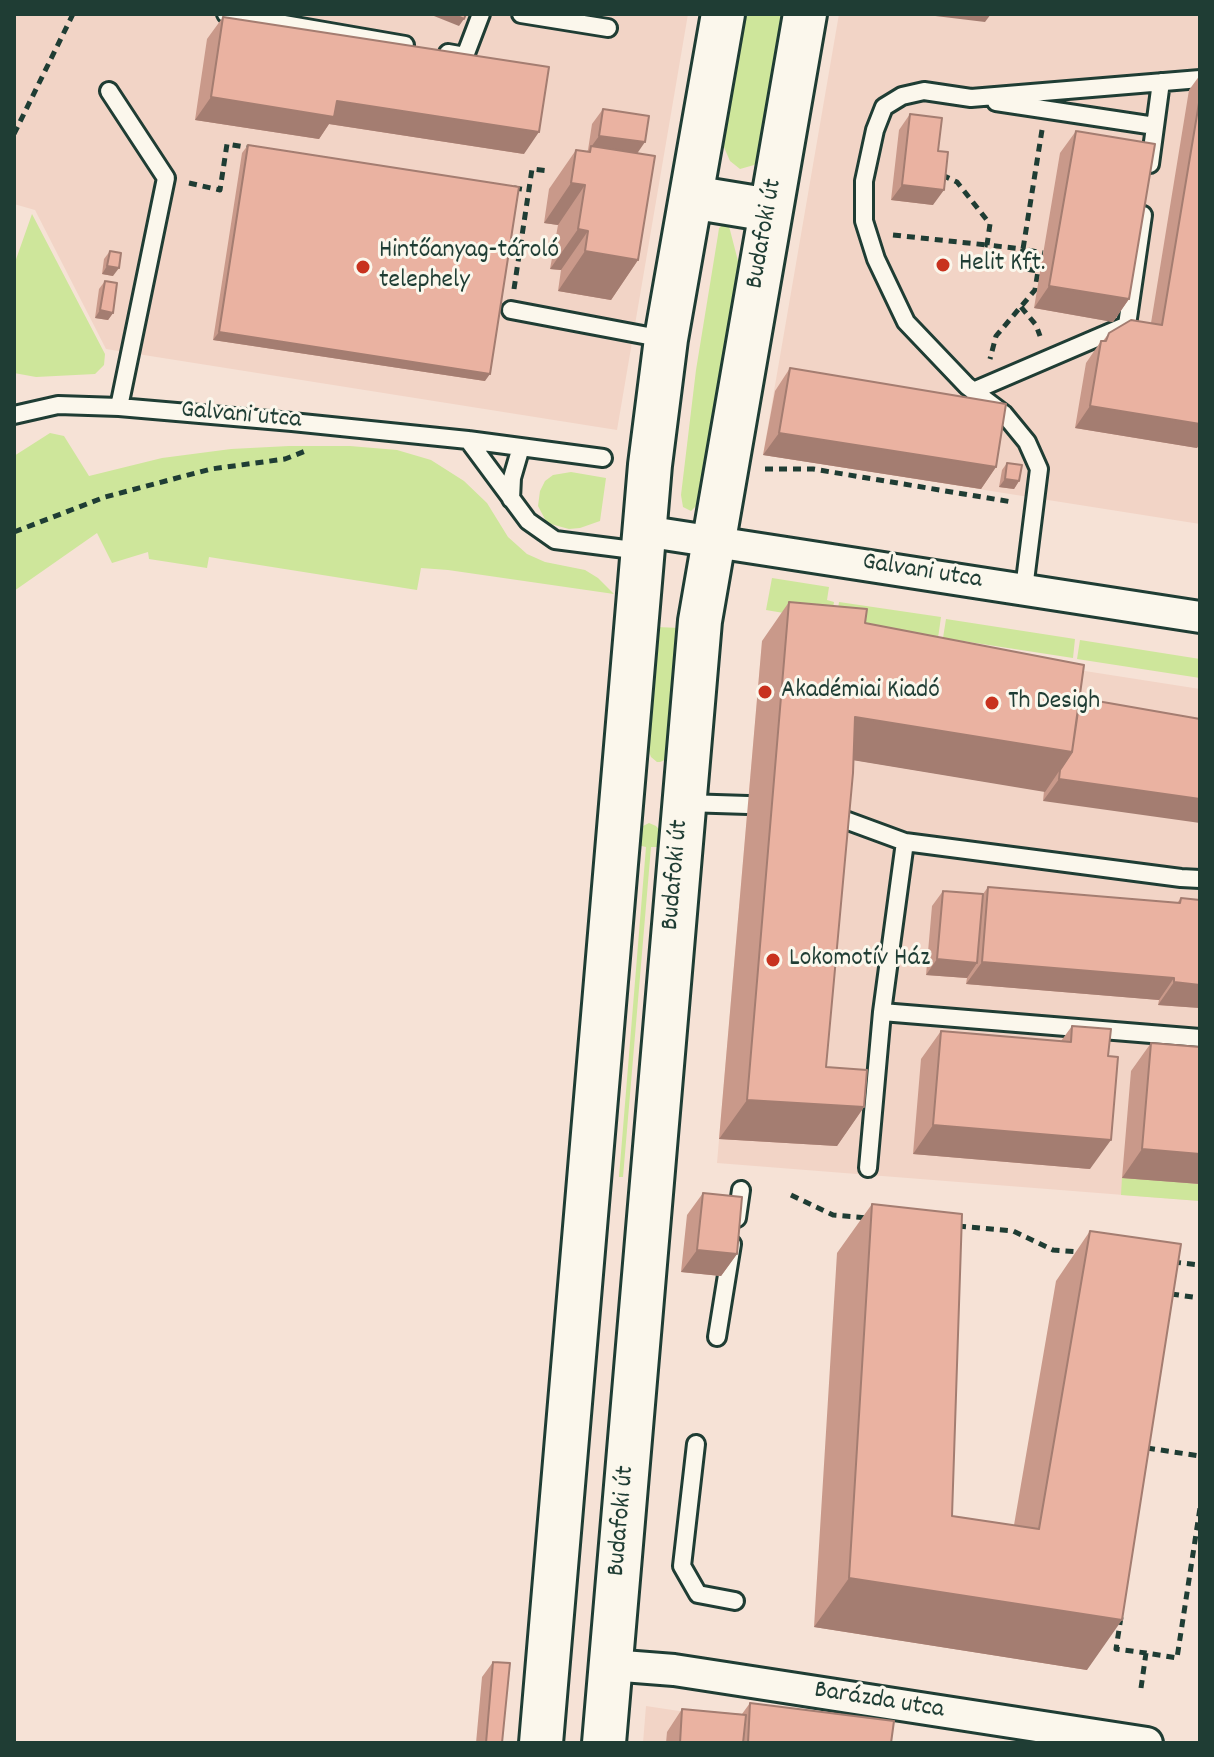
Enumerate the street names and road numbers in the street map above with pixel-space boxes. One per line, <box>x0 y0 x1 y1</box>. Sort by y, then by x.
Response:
street label: Budafoki út <box>741 177 791 291</box>
street label: Galvani utca <box>180 396 302 438</box>
street label: Galvani utca <box>860 548 984 598</box>
street label: Budafoki út <box>657 818 697 932</box>
street label: Budafoki út <box>603 1464 643 1578</box>
street label: Barázda utca <box>812 1676 946 1728</box>

